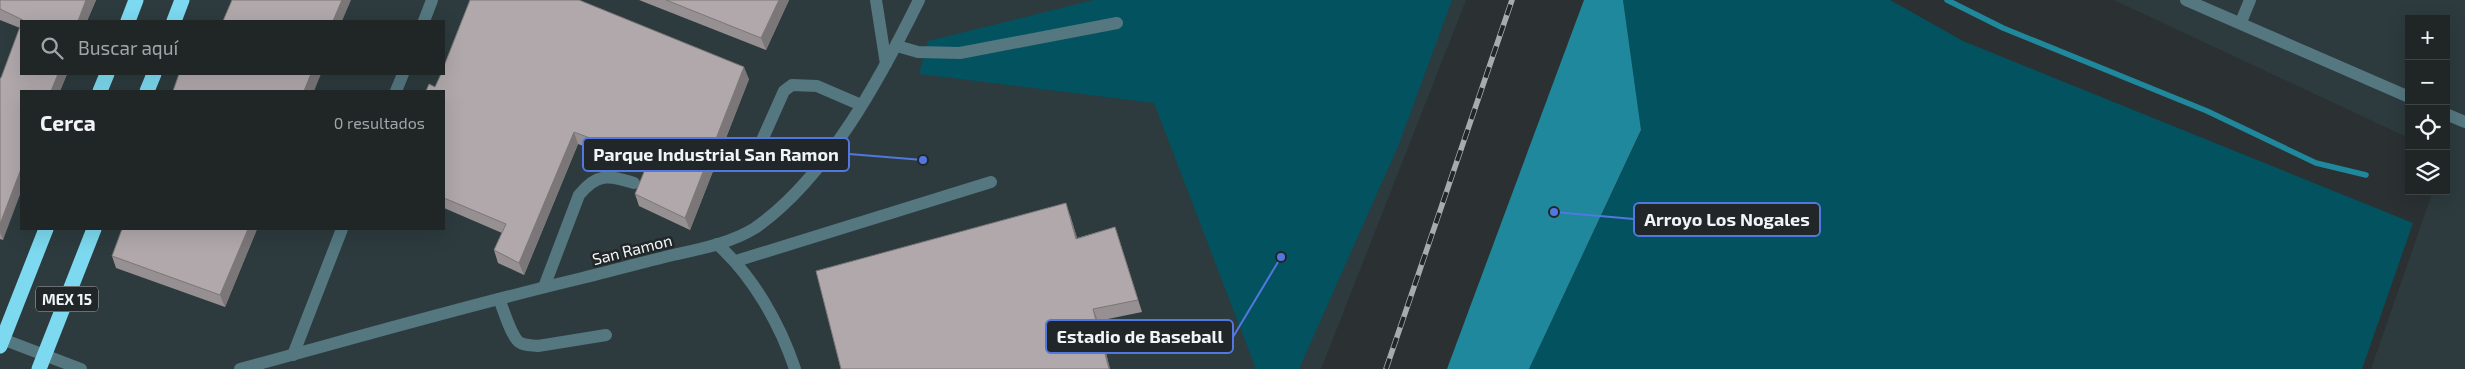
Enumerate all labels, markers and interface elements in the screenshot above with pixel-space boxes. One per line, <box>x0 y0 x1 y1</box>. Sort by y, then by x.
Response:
map controls <box>2405 15 2450 195</box>
button: + <box>2405 15 2450 60</box>
search box <box>20 20 445 75</box>
icon: search <box>38 34 66 62</box>
text: Buscar aquí <box>78 36 178 59</box>
button: − <box>2405 60 2450 105</box>
button: locate <box>2405 105 2450 150</box>
text: Cerca <box>40 110 96 135</box>
text: 0 resultados <box>334 113 425 132</box>
callout: Parque Industrial San Ramon <box>583 138 849 171</box>
text: Parque Industrial San Ramon <box>593 143 839 165</box>
button: layers <box>2405 150 2450 195</box>
callout: Arroyo Los Nogales <box>1634 203 1820 236</box>
text: Arroyo Los Nogales <box>1644 208 1810 230</box>
street label: San Ramon <box>590 230 674 268</box>
road number: MEX 15 <box>36 286 98 312</box>
callout: Estadio de Baseball <box>1046 320 1233 353</box>
text: Estadio de Baseball <box>1057 325 1224 347</box>

